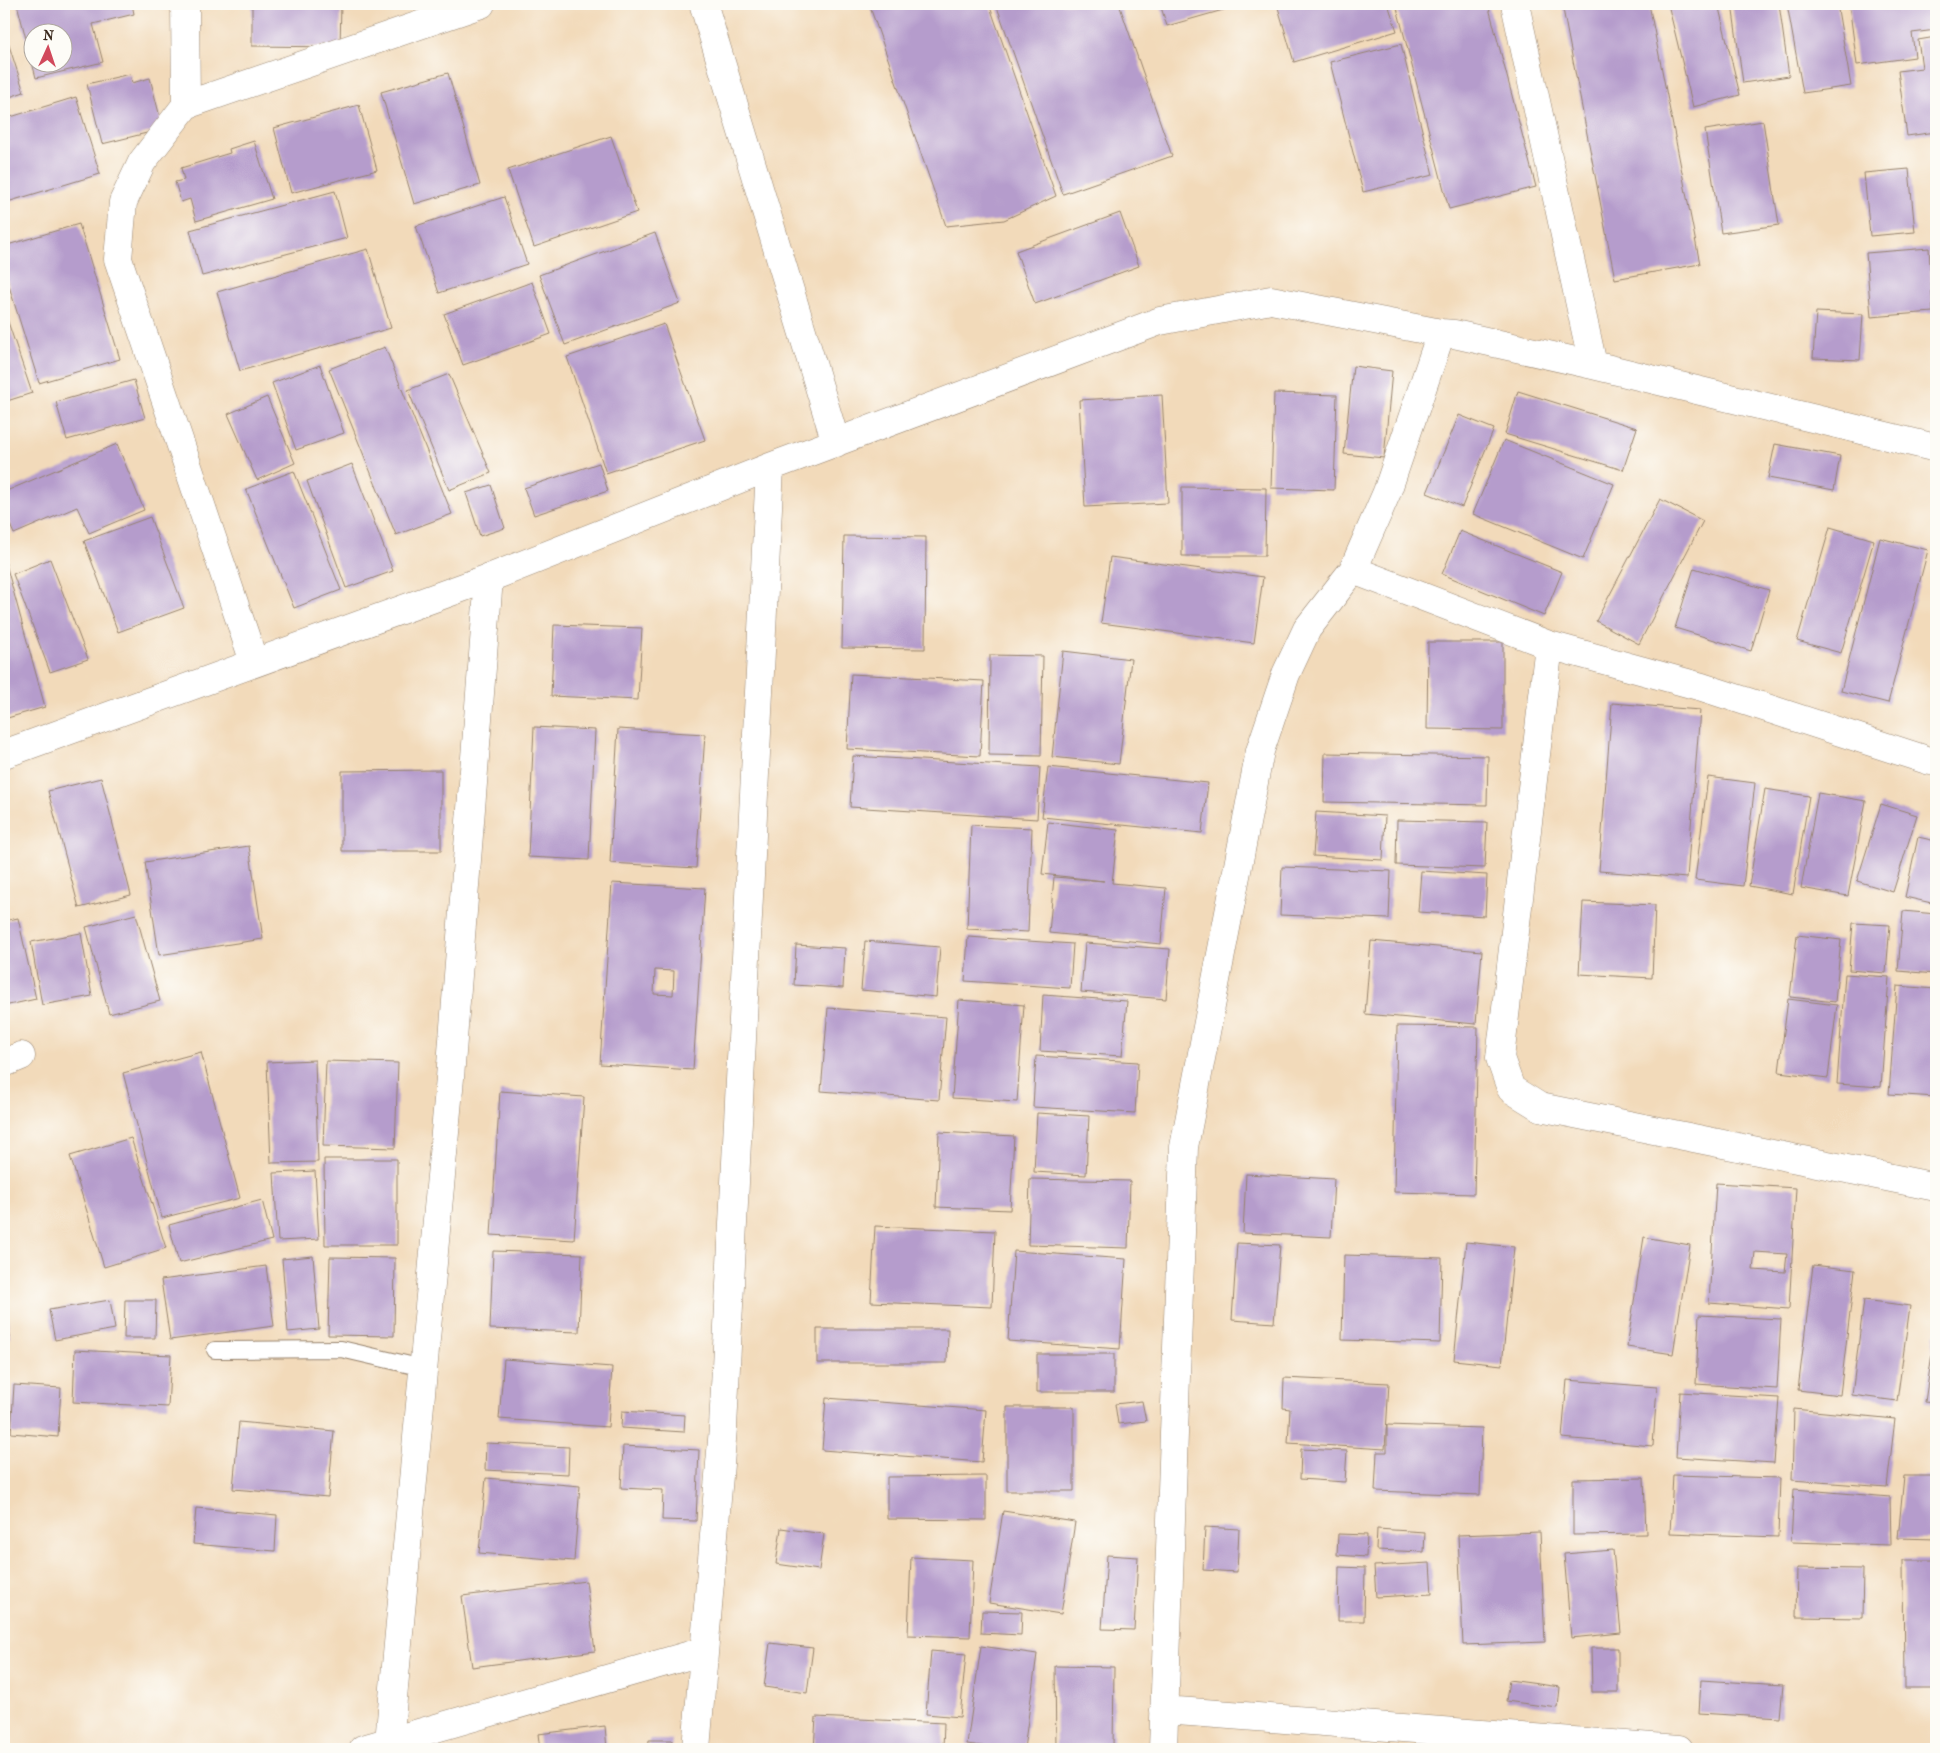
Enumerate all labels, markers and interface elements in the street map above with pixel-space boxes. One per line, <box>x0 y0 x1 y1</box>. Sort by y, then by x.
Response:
north arrow <box>22 22 72 72</box>
text: N <box>43 27 55 44</box>

